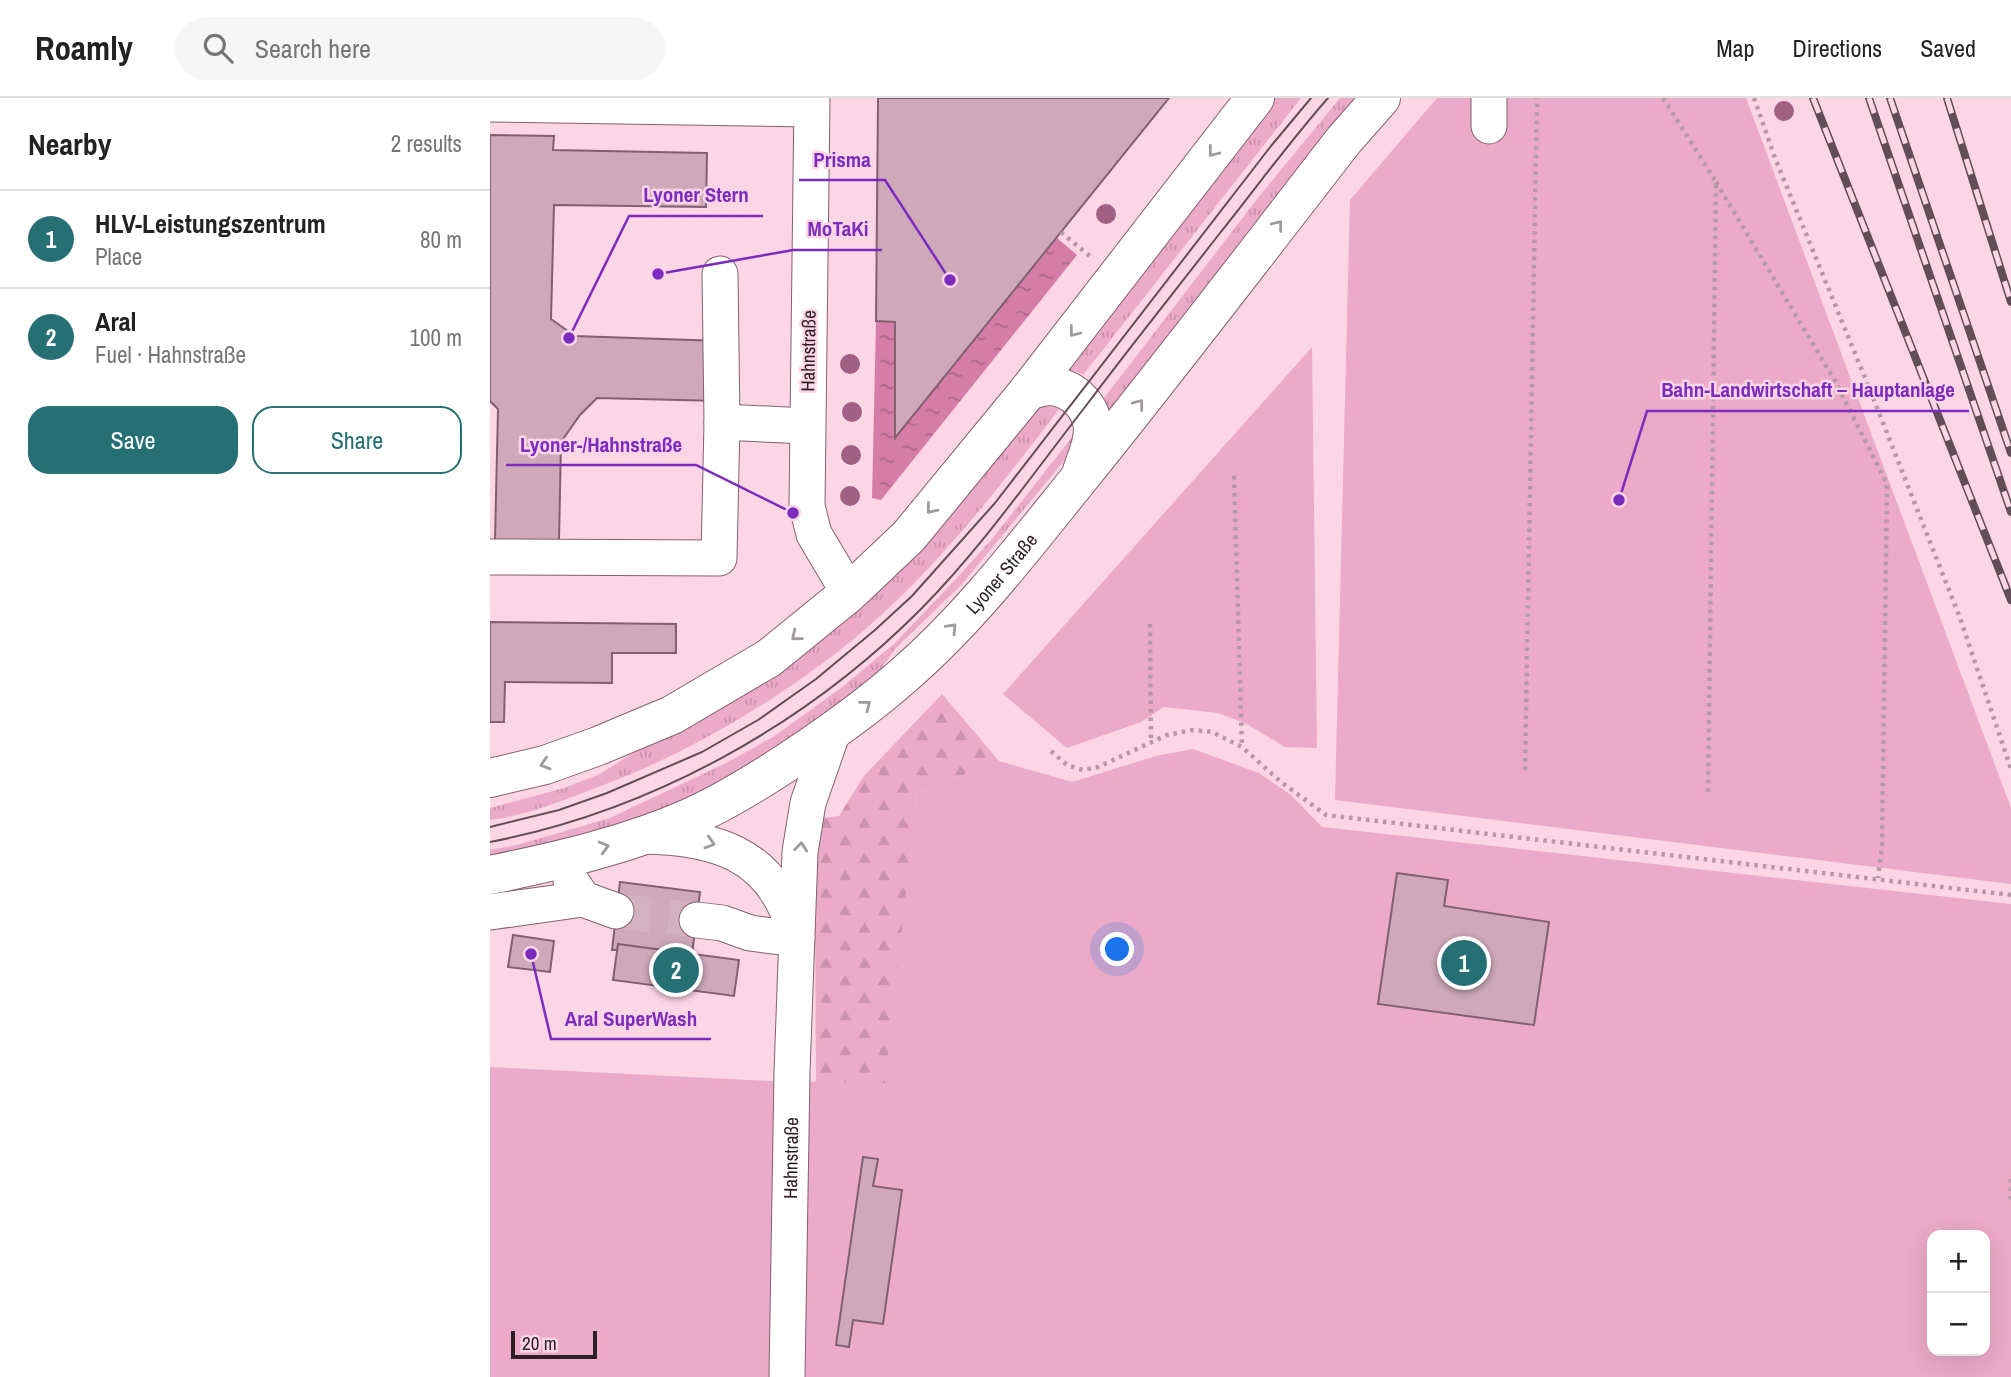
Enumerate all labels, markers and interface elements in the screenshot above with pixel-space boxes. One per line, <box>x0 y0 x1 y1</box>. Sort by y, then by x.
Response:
search box <box>175 17 665 80</box>
text: Roamly <box>35 26 133 70</box>
icon: search <box>199 29 237 67</box>
text: Search here <box>255 31 371 66</box>
text: Map <box>1716 32 1754 64</box>
text: Directions <box>1792 32 1882 64</box>
text: Saved <box>1920 32 1976 64</box>
text: Nearby <box>28 124 111 164</box>
text: 2 results <box>391 128 462 159</box>
callout: Prisma <box>799 138 885 180</box>
one-way arrow <box>1209 144 1222 157</box>
text: Prisma <box>813 145 871 174</box>
callout: Lyoner Stern <box>629 174 763 216</box>
text: Lyoner Stern <box>643 180 749 209</box>
text: HLV-Leistungszentrum <box>95 206 326 241</box>
callout: MoTaKi <box>793 208 882 250</box>
text: MoTaKi <box>808 214 868 243</box>
one-way arrow <box>1270 220 1283 232</box>
text: 1 <box>46 224 56 255</box>
text: 80 m <box>420 224 462 255</box>
text: Place <box>95 241 142 272</box>
text: Aral <box>95 304 136 339</box>
street label: Hahnstraße <box>794 310 822 392</box>
text: 2 <box>46 322 56 353</box>
text: 100 m <box>410 322 462 353</box>
one-way arrow <box>1069 324 1082 336</box>
text: Fuel · Hahnstraße <box>95 339 246 370</box>
callout: Bahn-Landwirtschaft – Hauptanlage <box>1647 369 1969 411</box>
text: Bahn-Landwirtschaft – Hauptanlage <box>1661 375 1955 404</box>
one-way arrow <box>1130 400 1143 412</box>
button: Save <box>28 406 238 474</box>
button: Share <box>252 406 462 474</box>
callout: Lyoner-/Hahnstraße <box>506 423 696 465</box>
text: Lyoner-/Hahnstraße <box>520 430 682 459</box>
one-way arrow <box>927 500 939 513</box>
street label: Lyoner Straße <box>960 528 1043 620</box>
one-way arrow <box>944 623 957 636</box>
one-way arrow <box>791 628 804 640</box>
one-way arrow <box>858 701 871 713</box>
one-way arrow <box>539 756 551 771</box>
one-way arrow <box>703 835 715 850</box>
one-way arrow <box>598 840 610 855</box>
one-way arrow <box>793 841 808 852</box>
your location <box>1100 932 1134 966</box>
pin: 1 <box>1441 937 1487 989</box>
pin: 2 <box>653 944 699 996</box>
callout: Aral SuperWash <box>551 997 711 1039</box>
text: Aral SuperWash <box>565 1004 697 1033</box>
street label: Hahnstraße <box>777 1117 804 1199</box>
map controls <box>1927 1230 1990 1356</box>
button: + <box>1927 1230 1990 1293</box>
button: − <box>1927 1293 1990 1356</box>
scale bar <box>511 1328 597 1360</box>
text: 20 m <box>522 1330 557 1356</box>

